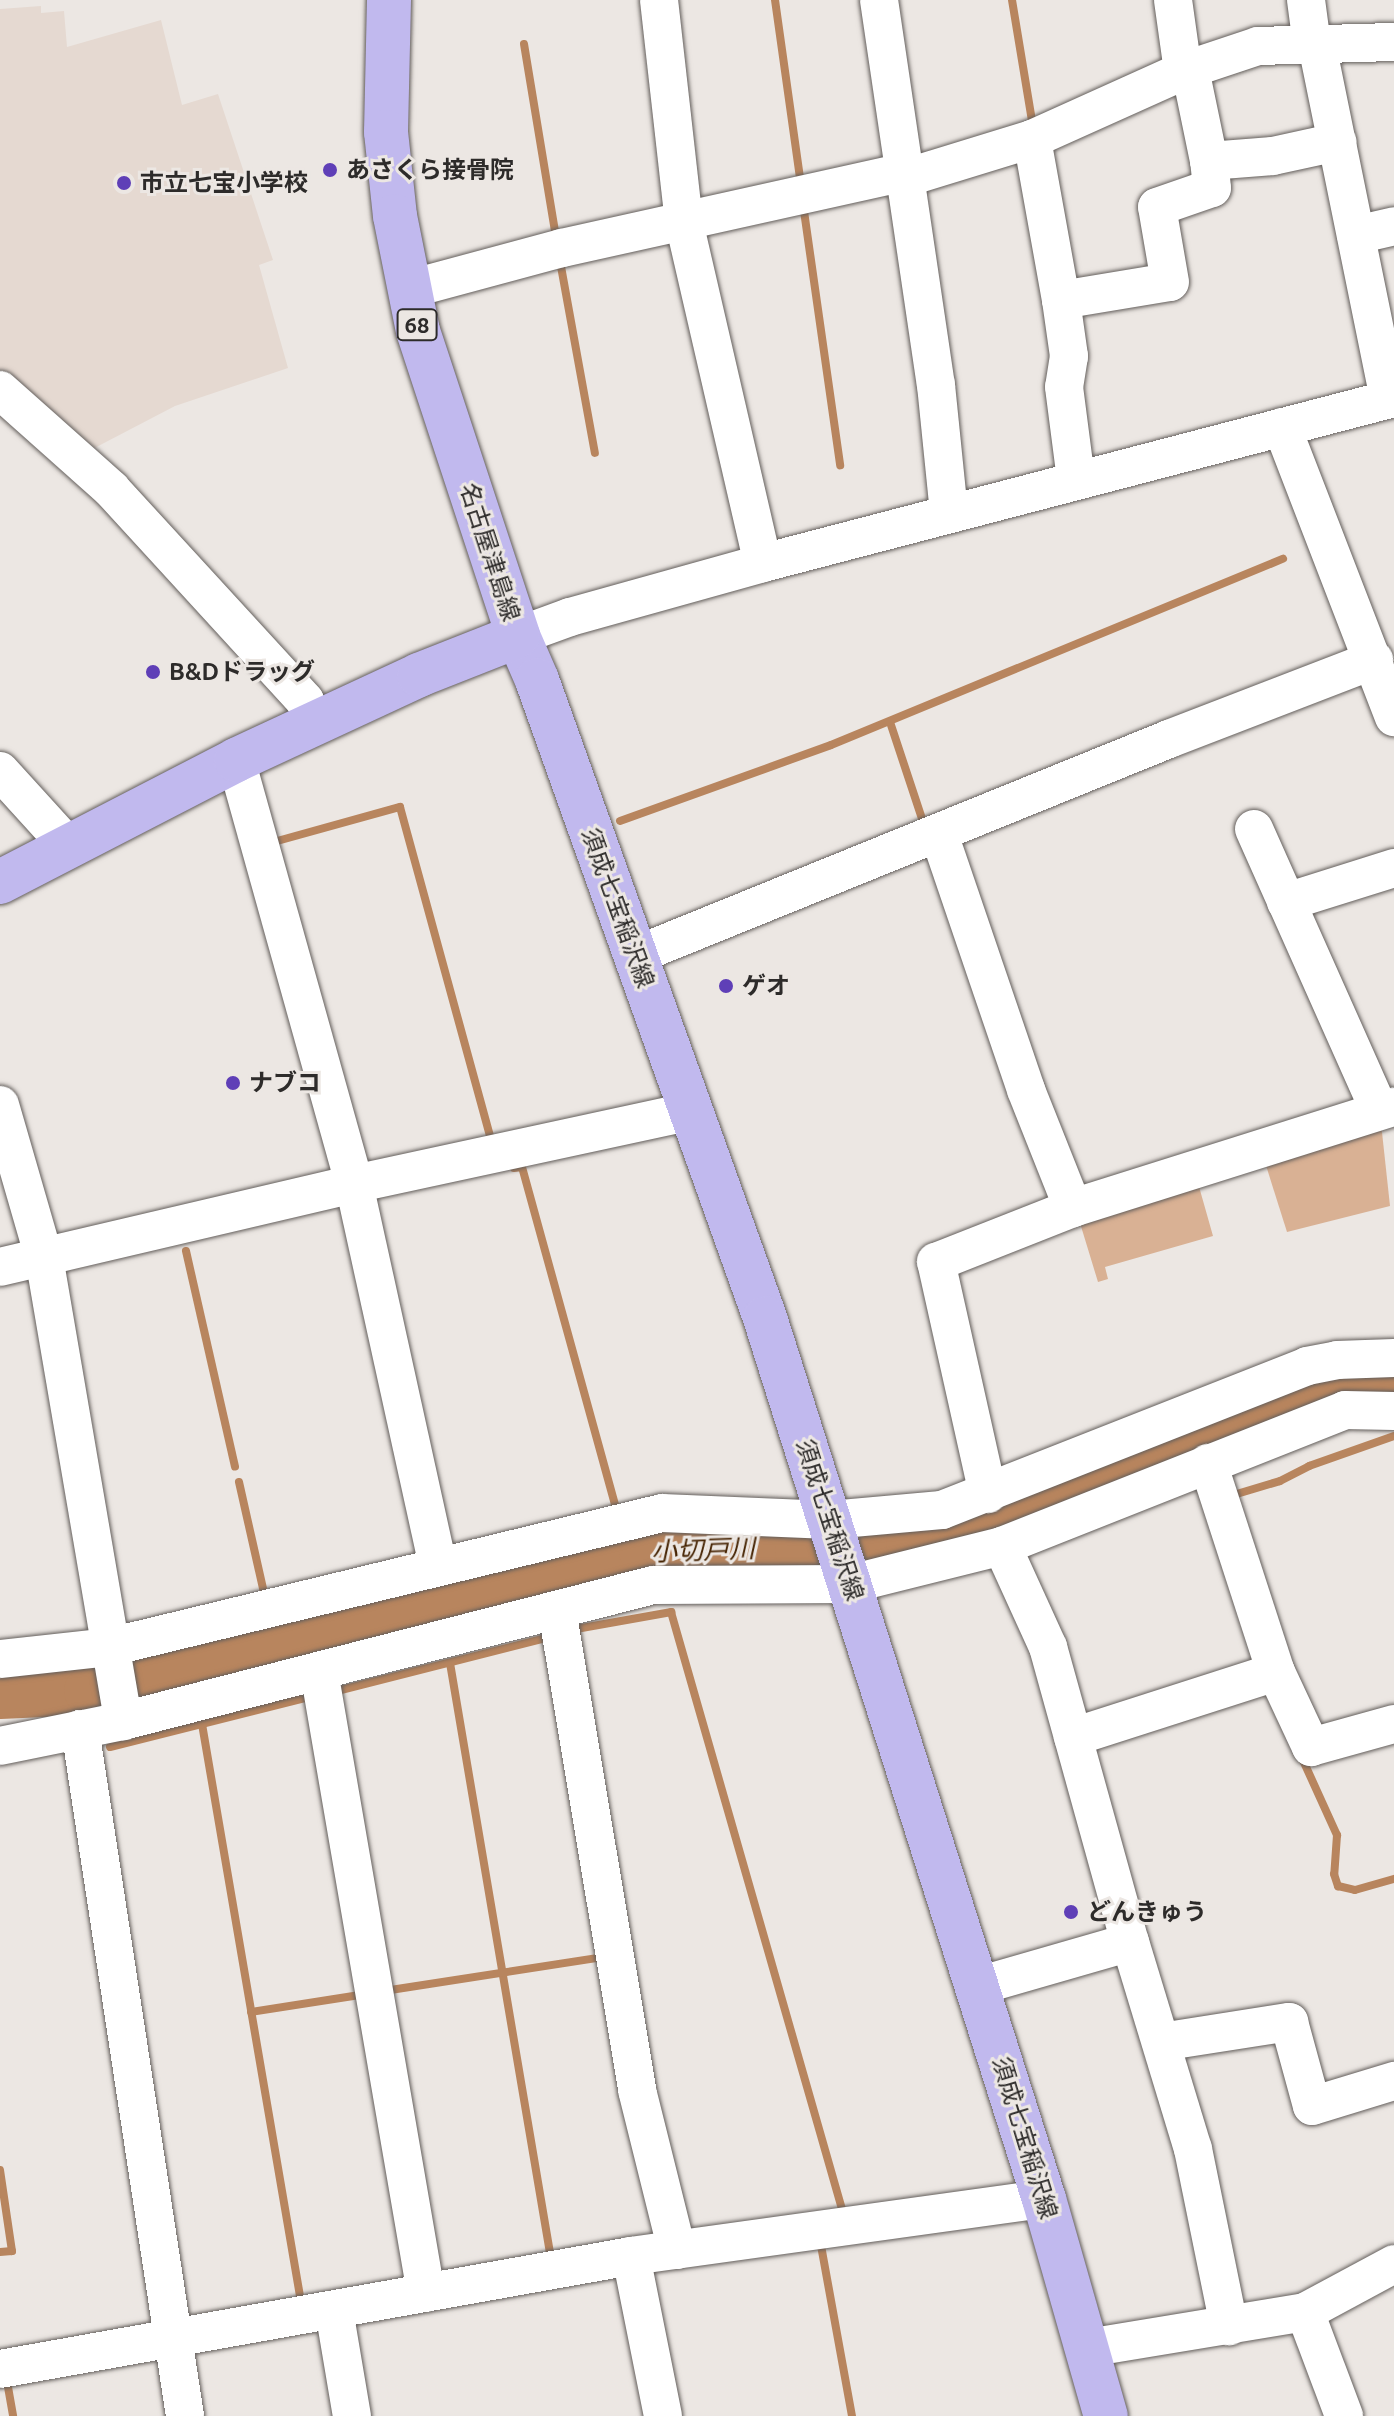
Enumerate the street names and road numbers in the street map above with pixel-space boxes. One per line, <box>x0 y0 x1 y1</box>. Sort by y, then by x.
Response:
road number: 68 <box>395 307 439 343</box>
street label: 名古屋津島線 <box>454 479 526 625</box>
street label: 須成七宝稲沢線 <box>576 824 660 992</box>
street label: 須成七宝稲沢線 <box>790 1436 870 1604</box>
street label: 須成七宝稲沢線 <box>987 2053 1063 2223</box>

